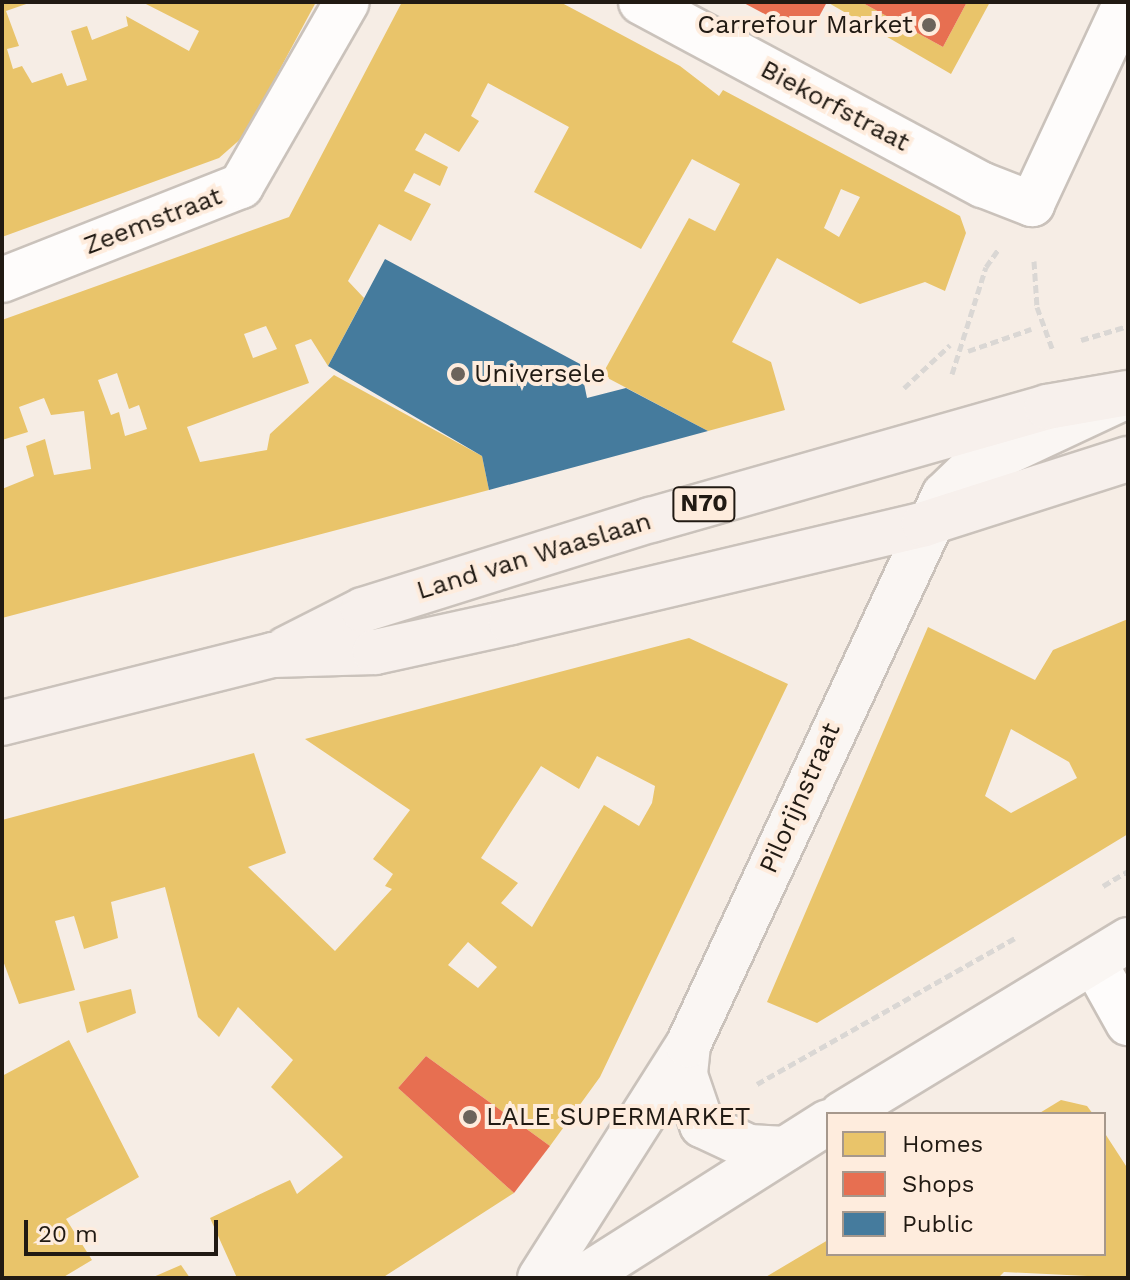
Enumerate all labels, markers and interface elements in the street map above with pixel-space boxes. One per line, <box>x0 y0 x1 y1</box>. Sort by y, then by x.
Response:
place label: Carrefour Market <box>697 9 913 41</box>
marker: Carrefour Market <box>920 16 938 34</box>
street label: Biekorfstraat <box>755 54 915 158</box>
street label: Zeemstraat <box>80 180 226 262</box>
place label: Universele <box>474 358 606 390</box>
marker: Universele <box>449 365 467 383</box>
road number: N70 <box>672 484 736 524</box>
street label: Land van Waaslaan <box>412 505 656 607</box>
street label: Pilorijnstraat <box>753 718 847 878</box>
place label: LALE SUPERMARKET <box>486 1101 751 1133</box>
marker: LALE SUPERMARKET <box>461 1108 479 1126</box>
legend <box>826 1112 1106 1256</box>
text: Homes <box>902 1130 983 1158</box>
text: Shops <box>902 1170 974 1198</box>
scale bar <box>28 1204 222 1254</box>
text: Public <box>902 1210 974 1238</box>
text: 20 m <box>38 1220 98 1248</box>

